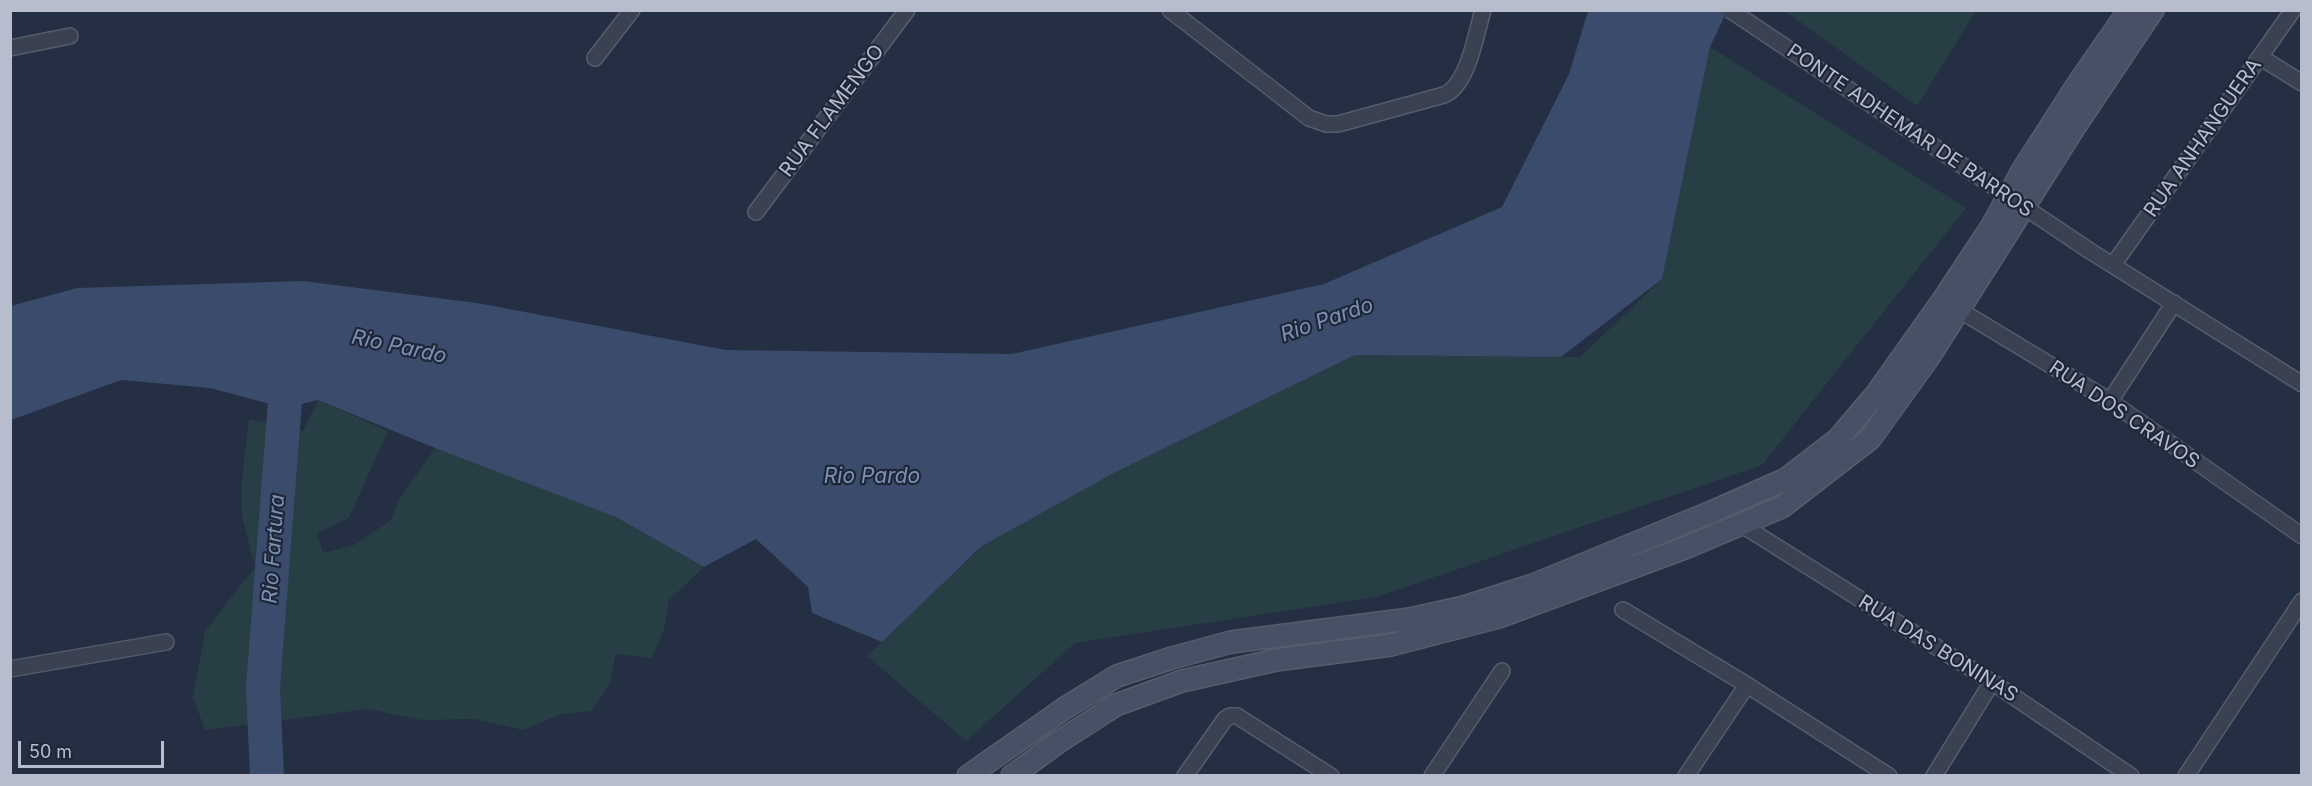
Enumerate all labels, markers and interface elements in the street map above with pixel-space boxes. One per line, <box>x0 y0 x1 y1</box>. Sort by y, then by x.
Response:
street label: PONTE ADHEMAR DE BARROS <box>1782 39 2038 223</box>
street label: RUA FLAMENGO <box>775 40 889 182</box>
street label: RUA ANHANGUERA <box>2139 54 2267 222</box>
water label: Rio Pardo <box>1277 292 1377 348</box>
water label: Rio Pardo <box>349 325 449 369</box>
street label: RUA DOS CRAVOS <box>2044 356 2204 474</box>
water label: Rio Pardo <box>824 464 920 490</box>
water label: Rio Fartura <box>258 493 290 605</box>
street label: RUA DAS BONINAS <box>1854 590 2022 708</box>
scale bar <box>21 729 166 767</box>
text: 50 m <box>29 741 72 762</box>

